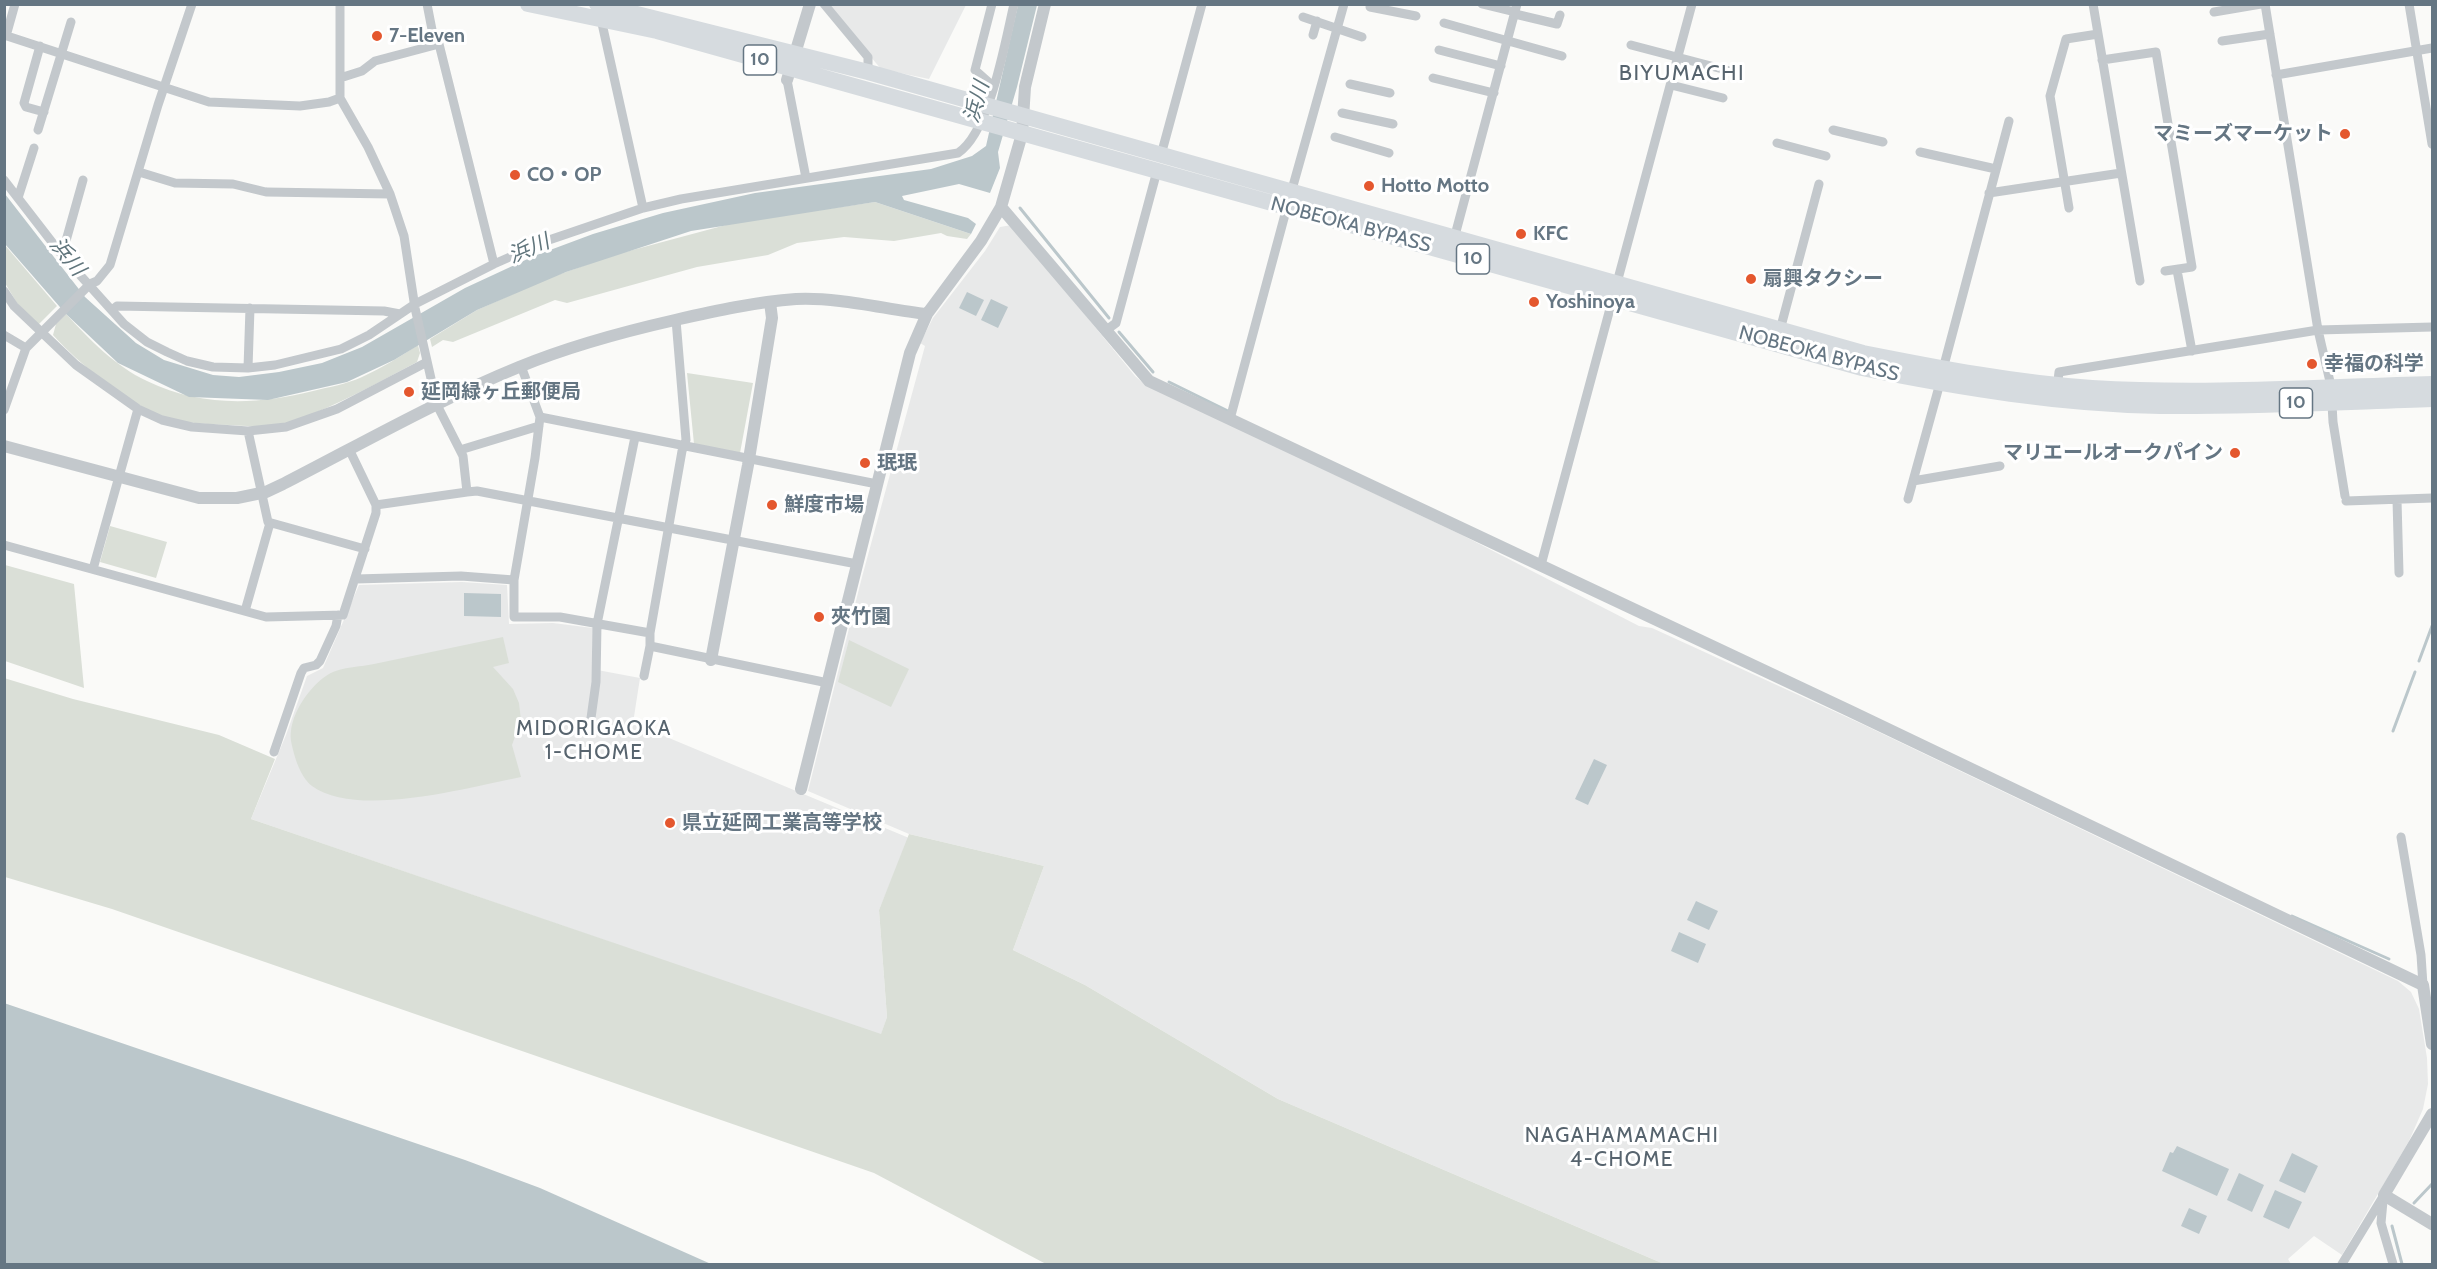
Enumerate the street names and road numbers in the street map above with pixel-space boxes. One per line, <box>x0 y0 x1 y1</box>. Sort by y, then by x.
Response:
road number: 10 <box>744 45 777 75</box>
street label: NOBEOKA BYPASS <box>1268 192 1434 258</box>
road number: 10 <box>1456 244 1490 274</box>
street label: NOBEOKA BYPASS <box>1736 321 1902 387</box>
road number: 10 <box>2280 388 2312 418</box>

